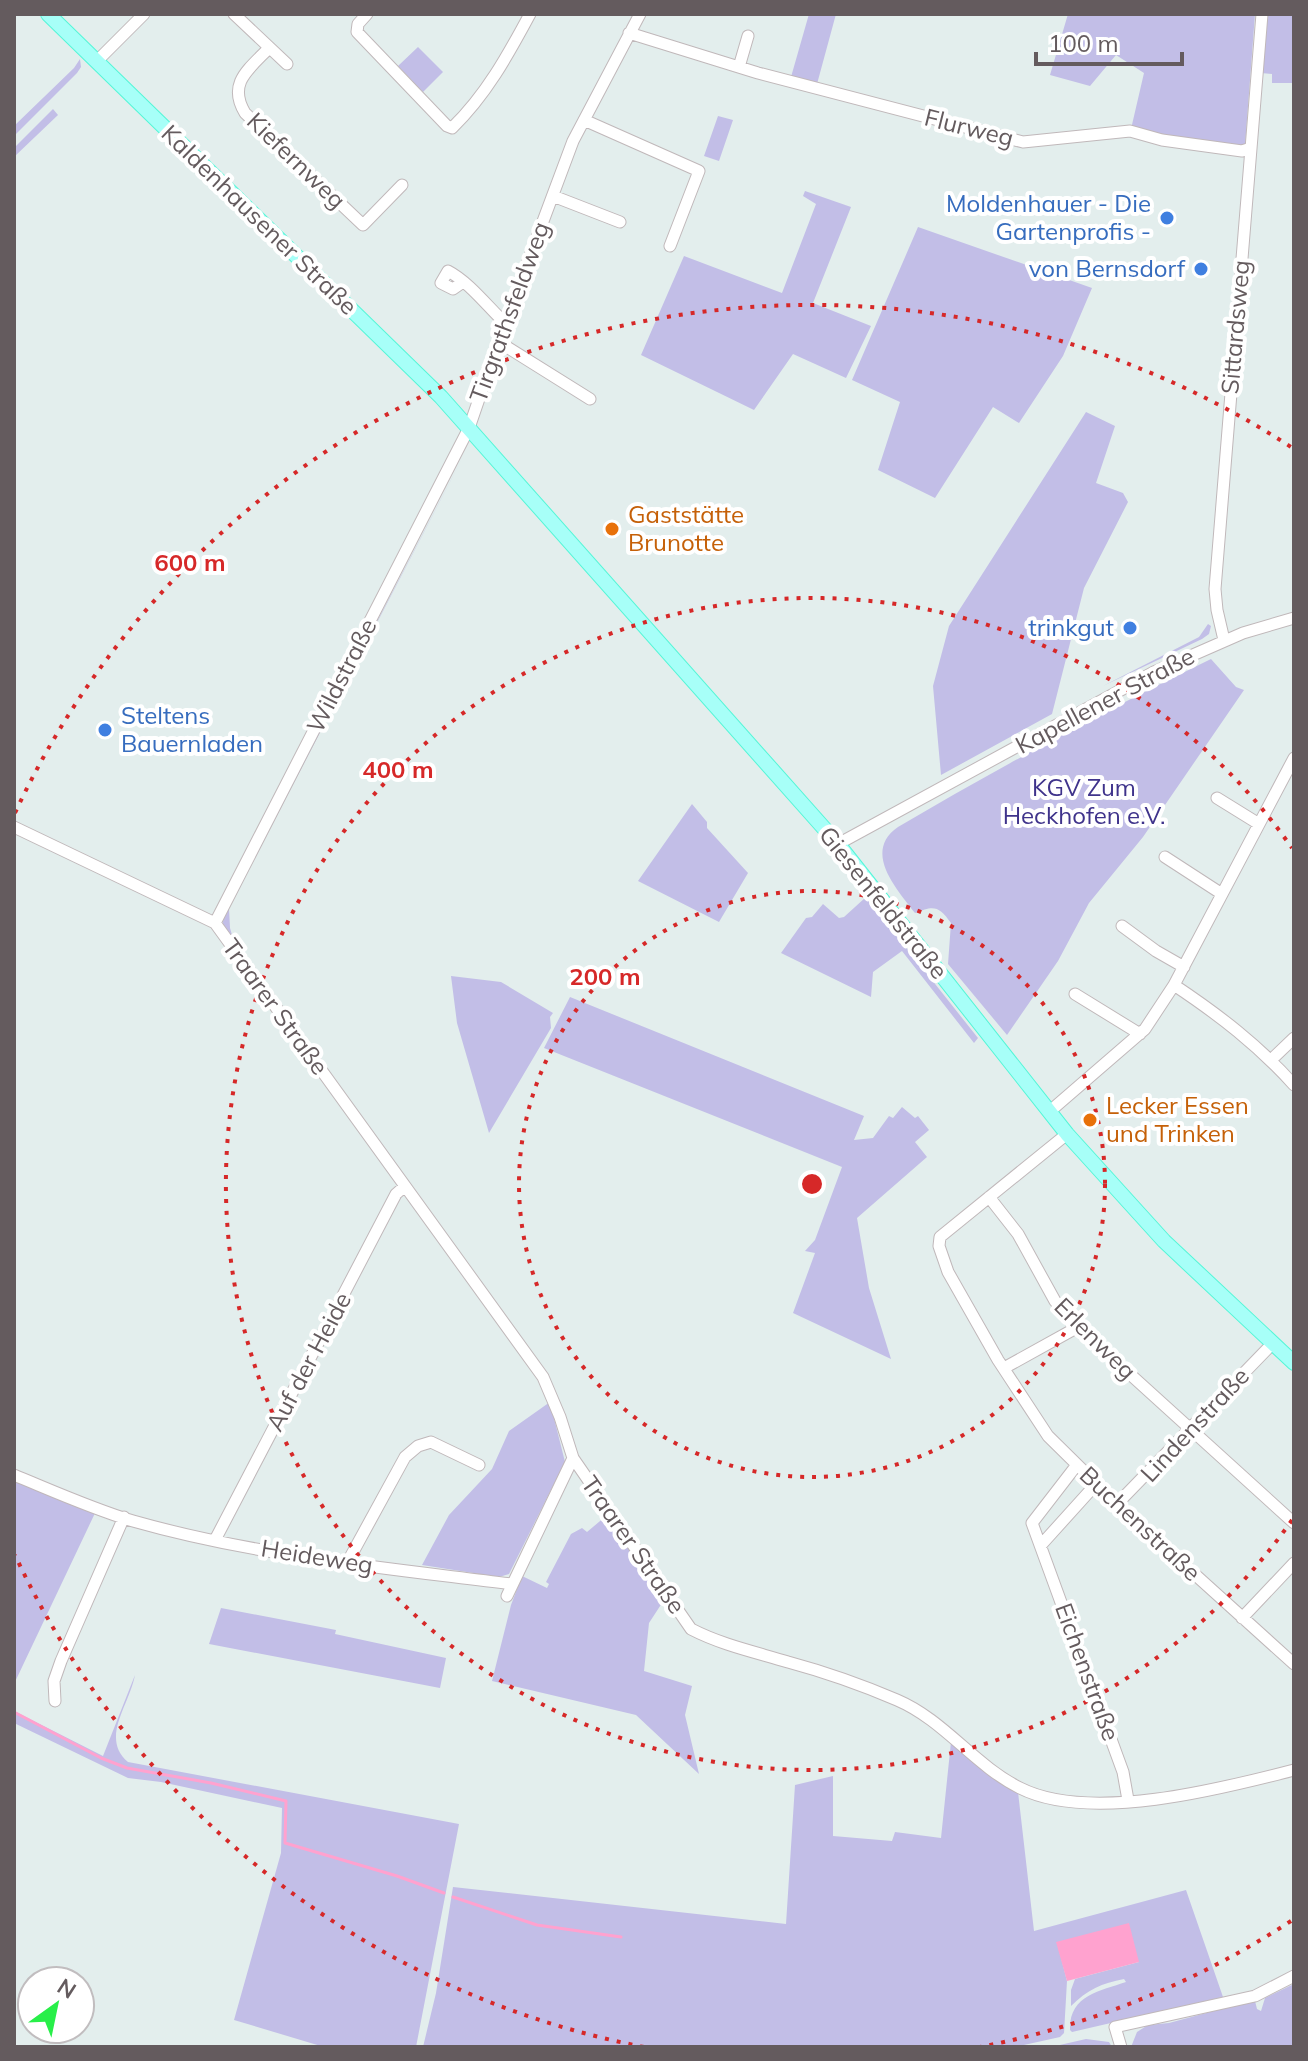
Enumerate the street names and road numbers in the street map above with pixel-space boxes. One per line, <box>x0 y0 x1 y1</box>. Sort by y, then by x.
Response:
street label: Flurweg <box>922 102 1017 153</box>
street label: Kiefernweg <box>241 106 352 215</box>
street label: Kaldenhausener Straße <box>155 118 364 321</box>
street label: Tirgrathsfeldweg <box>463 217 556 406</box>
street label: Sittardsweg <box>1214 259 1256 395</box>
street label: Wildstraße <box>300 614 383 738</box>
street label: Kapellener Straße <box>1010 640 1199 760</box>
street label: Giesenfeldstraße <box>813 820 955 985</box>
street label: Traarer Straße <box>216 932 335 1080</box>
street label: Auf der Heide <box>259 1287 357 1436</box>
street label: Erlenweg <box>1048 1291 1143 1386</box>
street label: Lindenstraße <box>1134 1361 1255 1488</box>
street label: Buchenstraße <box>1074 1460 1207 1587</box>
street label: Traarer Straße <box>575 1470 692 1619</box>
street label: Heideweg <box>259 1532 375 1580</box>
street label: Eichenstraße <box>1049 1599 1127 1745</box>

